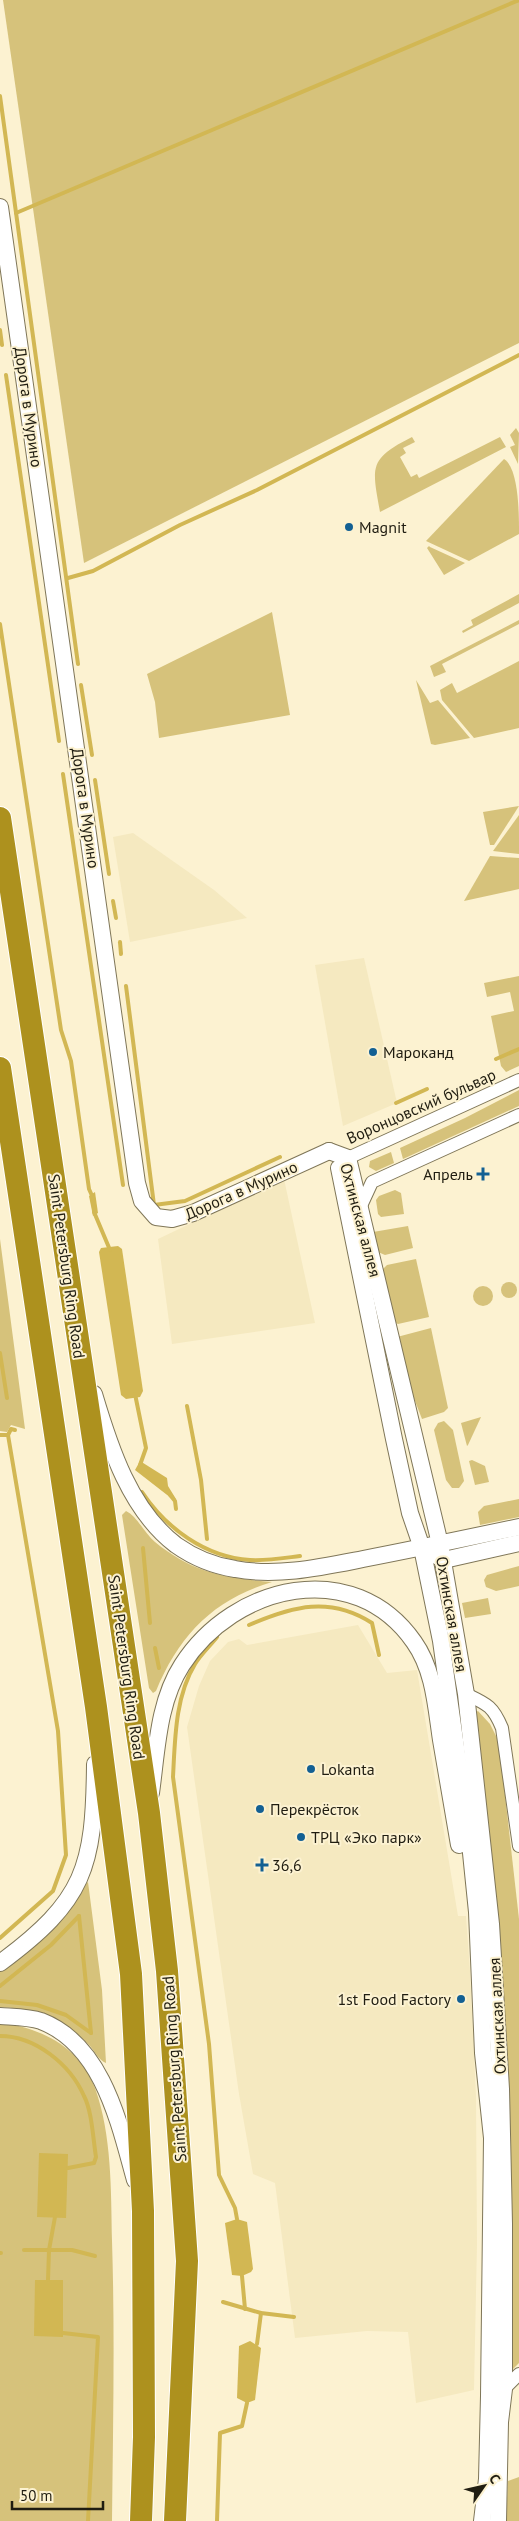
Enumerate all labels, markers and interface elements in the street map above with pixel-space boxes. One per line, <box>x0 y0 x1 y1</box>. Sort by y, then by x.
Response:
street label: Дорога в Мурино <box>11 346 47 468</box>
place label: Magnit <box>359 517 407 537</box>
marker: Magnit <box>343 521 355 533</box>
street label: Дорога в Мурино <box>68 747 104 869</box>
place label: Мароканд <box>383 1042 454 1062</box>
marker: Мароканд <box>367 1046 379 1058</box>
street label: Воронцовский бульвар <box>343 1064 499 1148</box>
street label: Дорога в Мурино <box>182 1156 300 1224</box>
street label: Охтинская аллея <box>336 1161 386 1279</box>
place label: Апрель <box>423 1164 473 1184</box>
marker: Апрель <box>477 1168 489 1180</box>
street label: Saint Petersburg Ring Road <box>44 1172 90 1360</box>
street label: Охтинская аллея <box>432 1555 472 1673</box>
street label: Saint Petersburg Ring Road <box>104 1573 150 1761</box>
place label: Lokanta <box>321 1759 375 1779</box>
marker: Lokanta <box>305 1763 317 1775</box>
place label: Перекрёсток <box>270 1799 359 1819</box>
marker: Перекрёсток <box>254 1803 266 1815</box>
place label: ТРЦ «Эко парк» <box>311 1827 422 1847</box>
marker: ТРЦ «Эко парк» <box>295 1831 307 1843</box>
place label: 36,6 <box>272 1855 302 1875</box>
marker: 36,6 <box>256 1859 268 1871</box>
street label: Охтинская аллея <box>484 1957 510 2075</box>
street label: Saint Petersburg Ring Road <box>158 1975 190 2163</box>
place label: 1st Food Factory <box>337 1989 452 2009</box>
marker: 1st Food Factory <box>455 1993 467 2005</box>
north arrow <box>459 2461 509 2511</box>
text: С <box>485 2470 505 2487</box>
scale bar <box>12 2478 104 2510</box>
text: 50 m <box>20 2486 53 2505</box>

